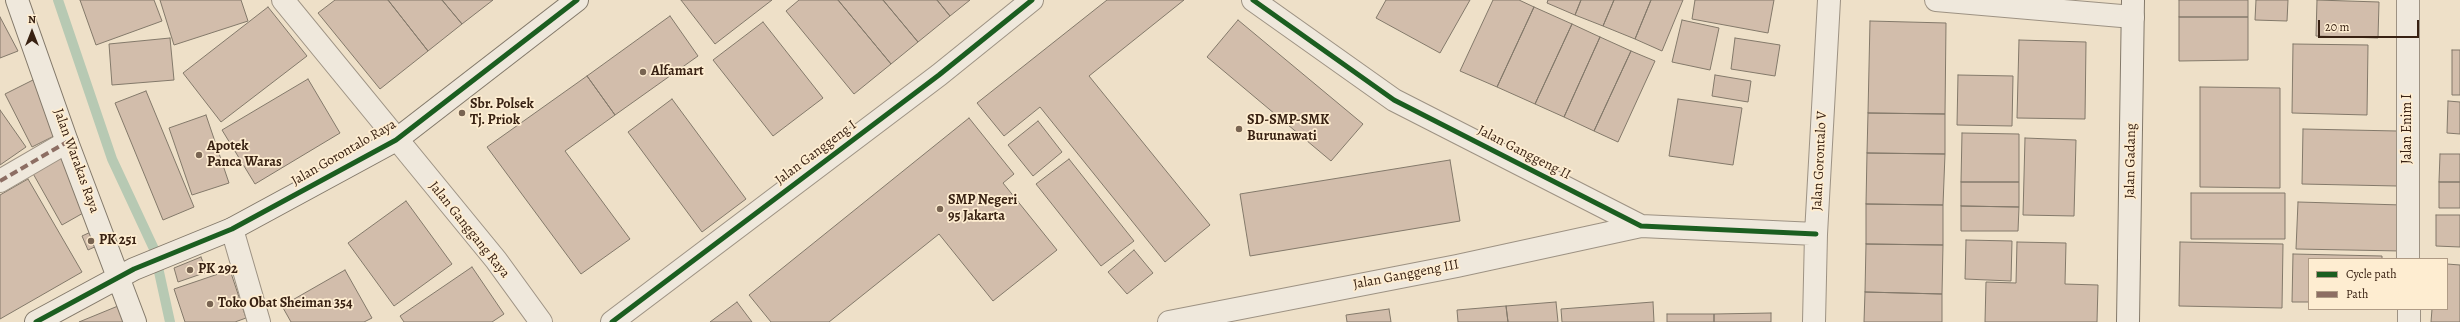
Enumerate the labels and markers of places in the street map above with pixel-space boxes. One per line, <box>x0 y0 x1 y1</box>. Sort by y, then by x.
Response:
place label: Alfamart <box>651 64 704 80</box>
marker: Alfamart <box>638 67 648 77</box>
place label: Sbr. Polsek Tj. Priok <box>470 97 534 130</box>
marker: Sbr. Polsek Tj. Priok <box>457 108 467 118</box>
place label: SD-SMP-SMK Burunawati <box>1247 113 1329 146</box>
marker: SD-SMP-SMK Burunawati <box>1234 124 1244 134</box>
place label: Apotek Panca Waras <box>207 139 282 172</box>
marker: Apotek Panca Waras <box>194 150 204 160</box>
place label: SMP Negeri 95 Jakarta <box>948 193 1017 226</box>
marker: SMP Negeri 95 Jakarta <box>935 204 945 214</box>
place label: PK 251 <box>99 233 136 249</box>
marker: PK 251 <box>86 236 96 246</box>
place label: PK 292 <box>198 262 238 278</box>
marker: PK 292 <box>185 265 195 275</box>
place label: Toko Obat Sheiman 354 <box>218 296 353 312</box>
marker: Toko Obat Sheiman 354 <box>205 299 215 309</box>

